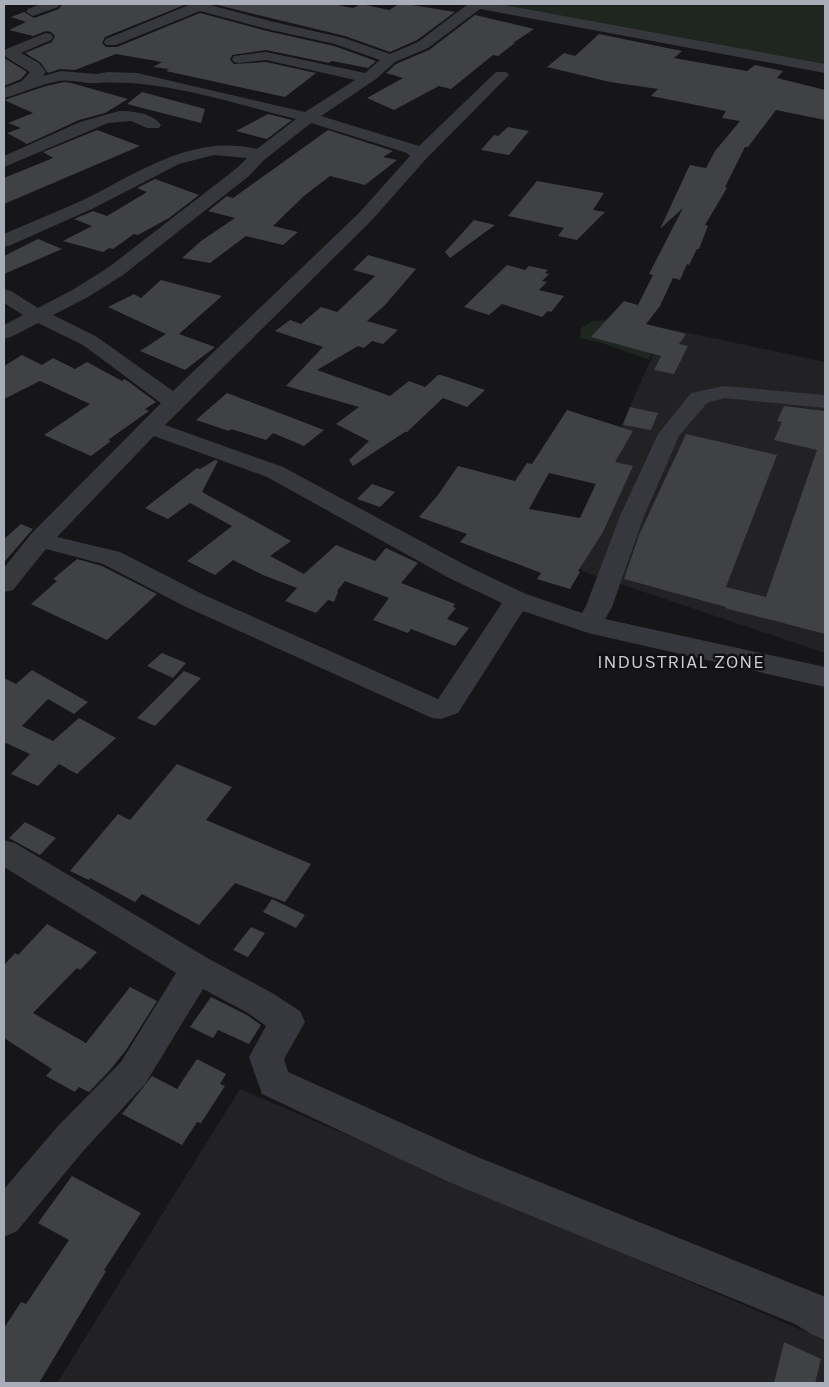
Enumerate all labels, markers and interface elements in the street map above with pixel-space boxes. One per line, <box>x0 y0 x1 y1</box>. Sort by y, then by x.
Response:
district label: INDUSTRIAL ZONE <box>597 651 765 673</box>

